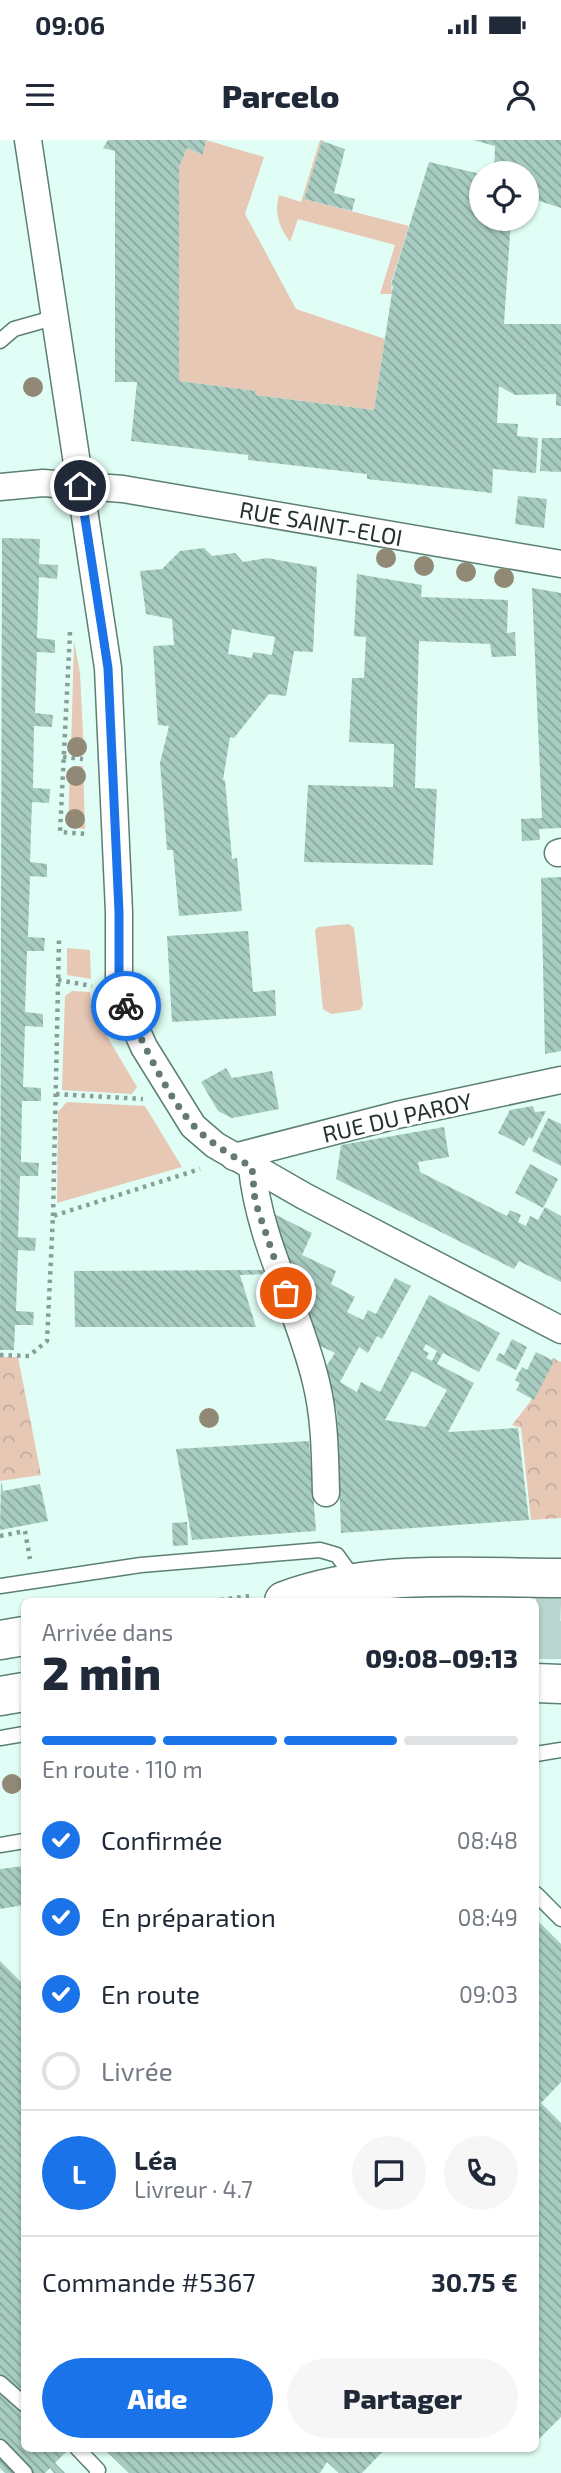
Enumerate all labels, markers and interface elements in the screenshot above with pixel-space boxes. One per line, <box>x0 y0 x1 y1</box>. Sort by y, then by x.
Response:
text: 09:06 <box>35 9 105 40</box>
icon: menu <box>21 76 59 114</box>
text: Parcelo <box>222 76 339 114</box>
icon: person <box>502 76 540 114</box>
map controls <box>469 161 539 231</box>
button: locate <box>469 161 539 231</box>
pin <box>50 456 110 516</box>
icon: home <box>61 467 99 505</box>
street label: RUE SAINT-ELOI <box>237 495 405 551</box>
courier <box>91 971 161 1041</box>
icon: bike <box>107 987 145 1025</box>
street label: RUE DU PAROY <box>319 1086 475 1148</box>
pin <box>256 1263 316 1323</box>
icon: bag <box>267 1274 305 1312</box>
text: Arrivée dans <box>42 1618 173 1646</box>
text: 09:08–09:13 <box>365 1642 518 1673</box>
text: 2 min <box>42 1644 161 1699</box>
text: En route · 110 m <box>42 1755 203 1783</box>
icon: check <box>42 1821 80 1859</box>
text: Confirmée <box>101 1824 223 1855</box>
text: 08:48 <box>457 1826 518 1854</box>
icon: check <box>42 1898 80 1936</box>
text: En préparation <box>101 1901 276 1932</box>
text: 08:49 <box>457 1903 518 1931</box>
icon: check <box>42 1975 80 2013</box>
text: En route <box>101 1978 200 2009</box>
text: 09:03 <box>459 1980 518 2008</box>
text: Livrée <box>101 2055 173 2086</box>
button: chat <box>352 2136 426 2210</box>
button: phone <box>444 2136 518 2210</box>
text: Léa <box>134 2144 177 2175</box>
text: L <box>72 2158 86 2189</box>
text: Livreur · 4.7 <box>134 2175 253 2203</box>
text: Commande #5367 <box>42 2266 256 2297</box>
text: 30.75 € <box>431 2266 518 2297</box>
button: Aide <box>42 2358 273 2438</box>
button: Partager <box>287 2358 518 2438</box>

